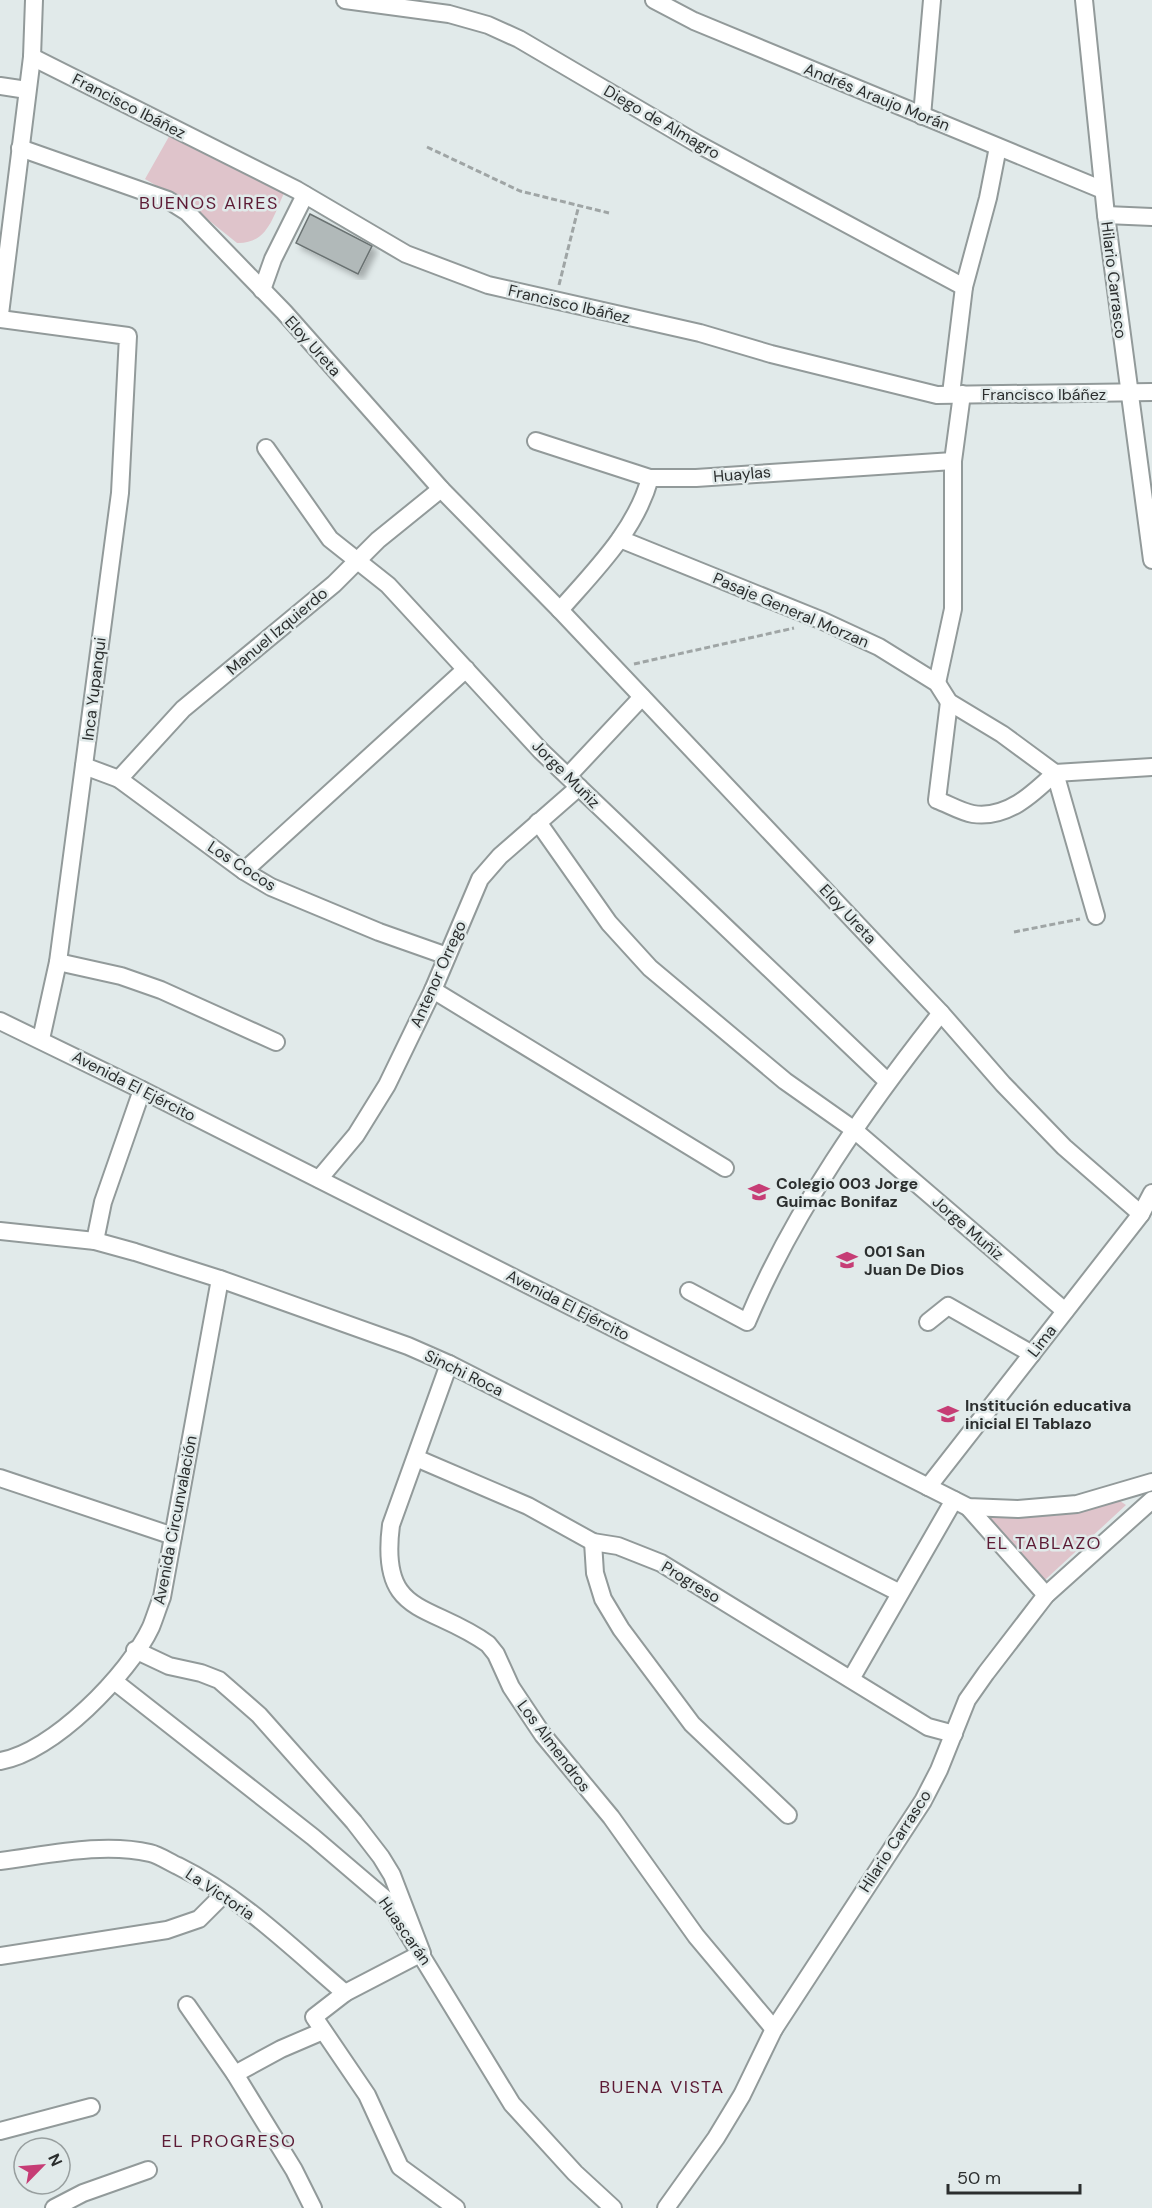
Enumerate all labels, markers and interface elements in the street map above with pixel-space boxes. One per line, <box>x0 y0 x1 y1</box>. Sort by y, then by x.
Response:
street label: Andrés Araujo Morán <box>801 58 953 136</box>
street label: Francisco Ibáñez <box>69 68 189 144</box>
street label: Diego de Almagro <box>600 80 724 164</box>
district label: BUENOS AIRES <box>139 191 279 215</box>
street label: Hilario Carrasco <box>1096 220 1132 340</box>
street label: Francisco Ibáñez <box>506 280 632 328</box>
street label: Eloy Ureta <box>280 311 346 381</box>
street label: Francisco Ibáñez <box>982 384 1106 405</box>
street label: Huaylas <box>712 461 772 487</box>
street label: Pasaje General Morzan <box>710 568 872 652</box>
street label: Manuel Izquierdo <box>222 583 332 679</box>
street label: Inca Yupanqui <box>77 636 111 742</box>
street label: Jorge Muñiz <box>527 735 605 813</box>
street label: Los Cocos <box>204 836 280 896</box>
street label: Eloy Ureta <box>815 880 881 948</box>
street label: Antenor Orrego <box>405 917 471 1031</box>
street label: Avenida El Ejército <box>69 1046 199 1126</box>
place label: Colegio 003 Jorge Guimac Bonifaz <box>776 1173 918 1212</box>
school or university icon: Colegio 003 Jorge Guimac Bonifaz <box>747 1180 771 1204</box>
street label: Jorge Muñiz <box>928 1191 1008 1265</box>
place label: 001 San Juan De Dios <box>864 1241 964 1280</box>
school or university icon: 001 San Juan De Dios <box>835 1248 859 1272</box>
street label: Avenida El Ejército <box>503 1265 633 1345</box>
street label: Lima <box>1023 1321 1061 1361</box>
street label: Sinchi Roca <box>421 1345 507 1401</box>
place label: Institución educativa inicial El Tablazo <box>965 1395 1131 1434</box>
school or university icon: Institución educativa inicial El Tablazo <box>936 1402 960 1426</box>
street label: Avenida Circunvalación <box>148 1434 202 1606</box>
district label: EL TABLAZO <box>986 1531 1102 1555</box>
street label: Progreso <box>658 1556 724 1608</box>
street label: Los Almendros <box>513 1696 595 1796</box>
street label: Hilario Carrasco <box>854 1786 936 1896</box>
street label: La Victoria <box>181 1863 259 1925</box>
street label: Huascarán <box>374 1893 436 1969</box>
district label: BUENA VISTA <box>599 2075 725 2099</box>
district label: EL PROGRESO <box>162 2129 296 2153</box>
north arrow <box>12 2136 72 2196</box>
text: N <box>43 2150 67 2170</box>
scale bar <box>948 2157 1080 2195</box>
text: 50 m <box>957 2166 1001 2190</box>

